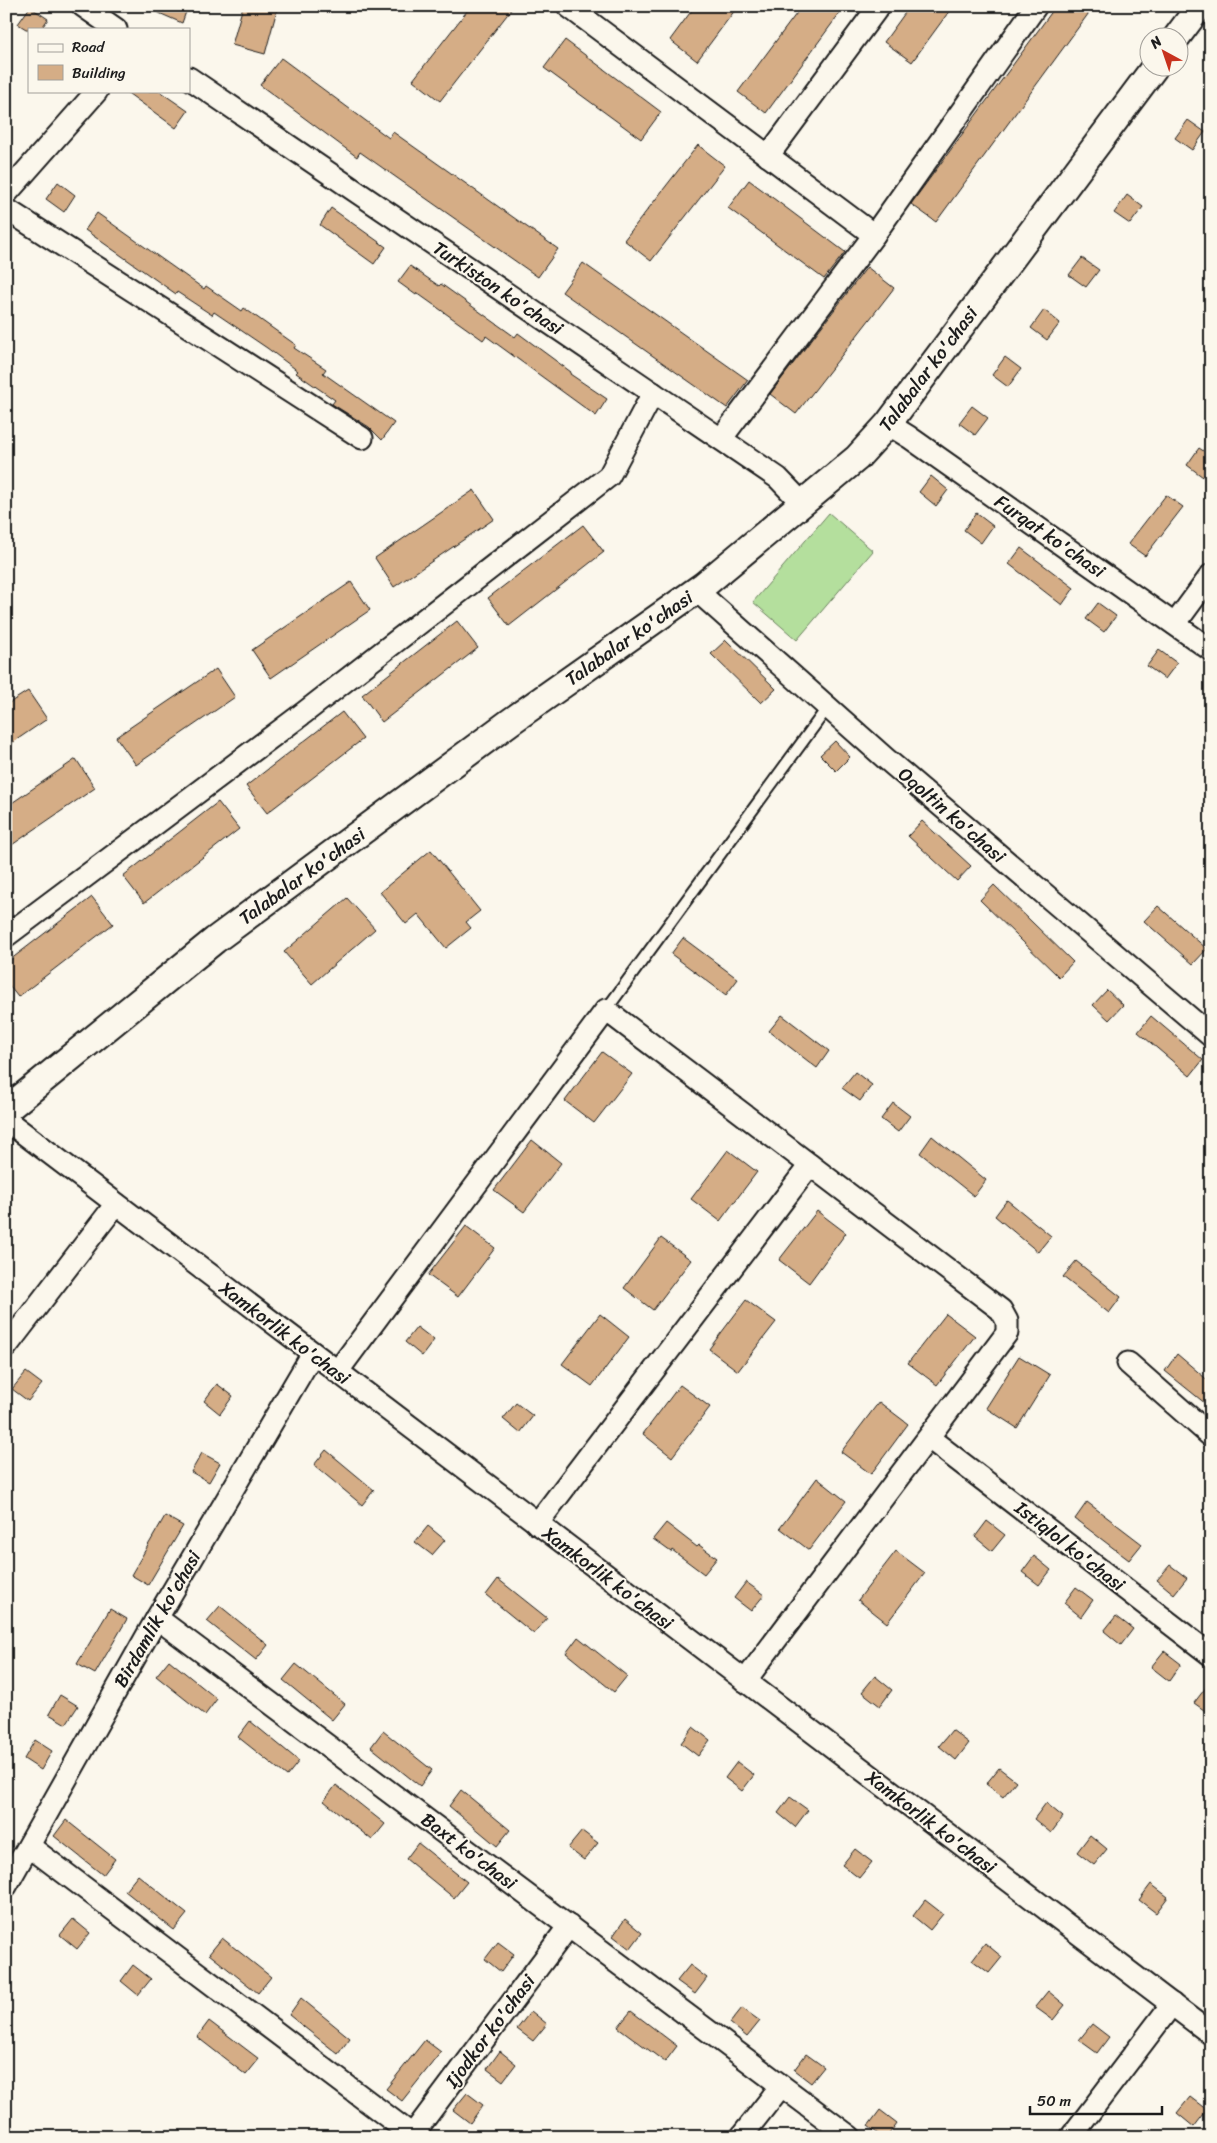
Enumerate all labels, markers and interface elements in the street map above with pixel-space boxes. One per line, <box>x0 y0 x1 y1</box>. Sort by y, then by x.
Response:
legend <box>28 28 190 92</box>
north arrow <box>1140 28 1190 78</box>
text: N <box>1143 30 1168 56</box>
text: Road <box>72 34 105 60</box>
text: Building <box>72 60 126 86</box>
street label: Turkiston ko'chasi <box>426 232 571 345</box>
street label: Talabalar ko'chasi <box>870 298 987 439</box>
street label: Furqat ko'chasi <box>988 485 1113 587</box>
street label: Talabalar ko'chasi <box>558 581 701 695</box>
street label: Oqoltin ko'chasi <box>890 758 1014 872</box>
street label: Talabalar ko'chasi <box>231 818 373 934</box>
street label: Xamkorlik ko'chasi <box>211 1272 358 1394</box>
street label: Istiqlol ko'chasi <box>1007 1491 1133 1600</box>
street label: Xamkorlik ko'chasi <box>534 1517 681 1639</box>
street label: Birdamlik ko'chasi <box>104 1544 210 1694</box>
street label: Xamkorlik ko'chasi <box>857 1761 1004 1883</box>
street label: Baxt ko'chasi <box>414 1804 525 1899</box>
street label: Ijodkor ko'chasi <box>435 1966 544 2096</box>
scale bar <box>1030 2083 1162 2115</box>
text: 50 m <box>1037 2088 1072 2114</box>

